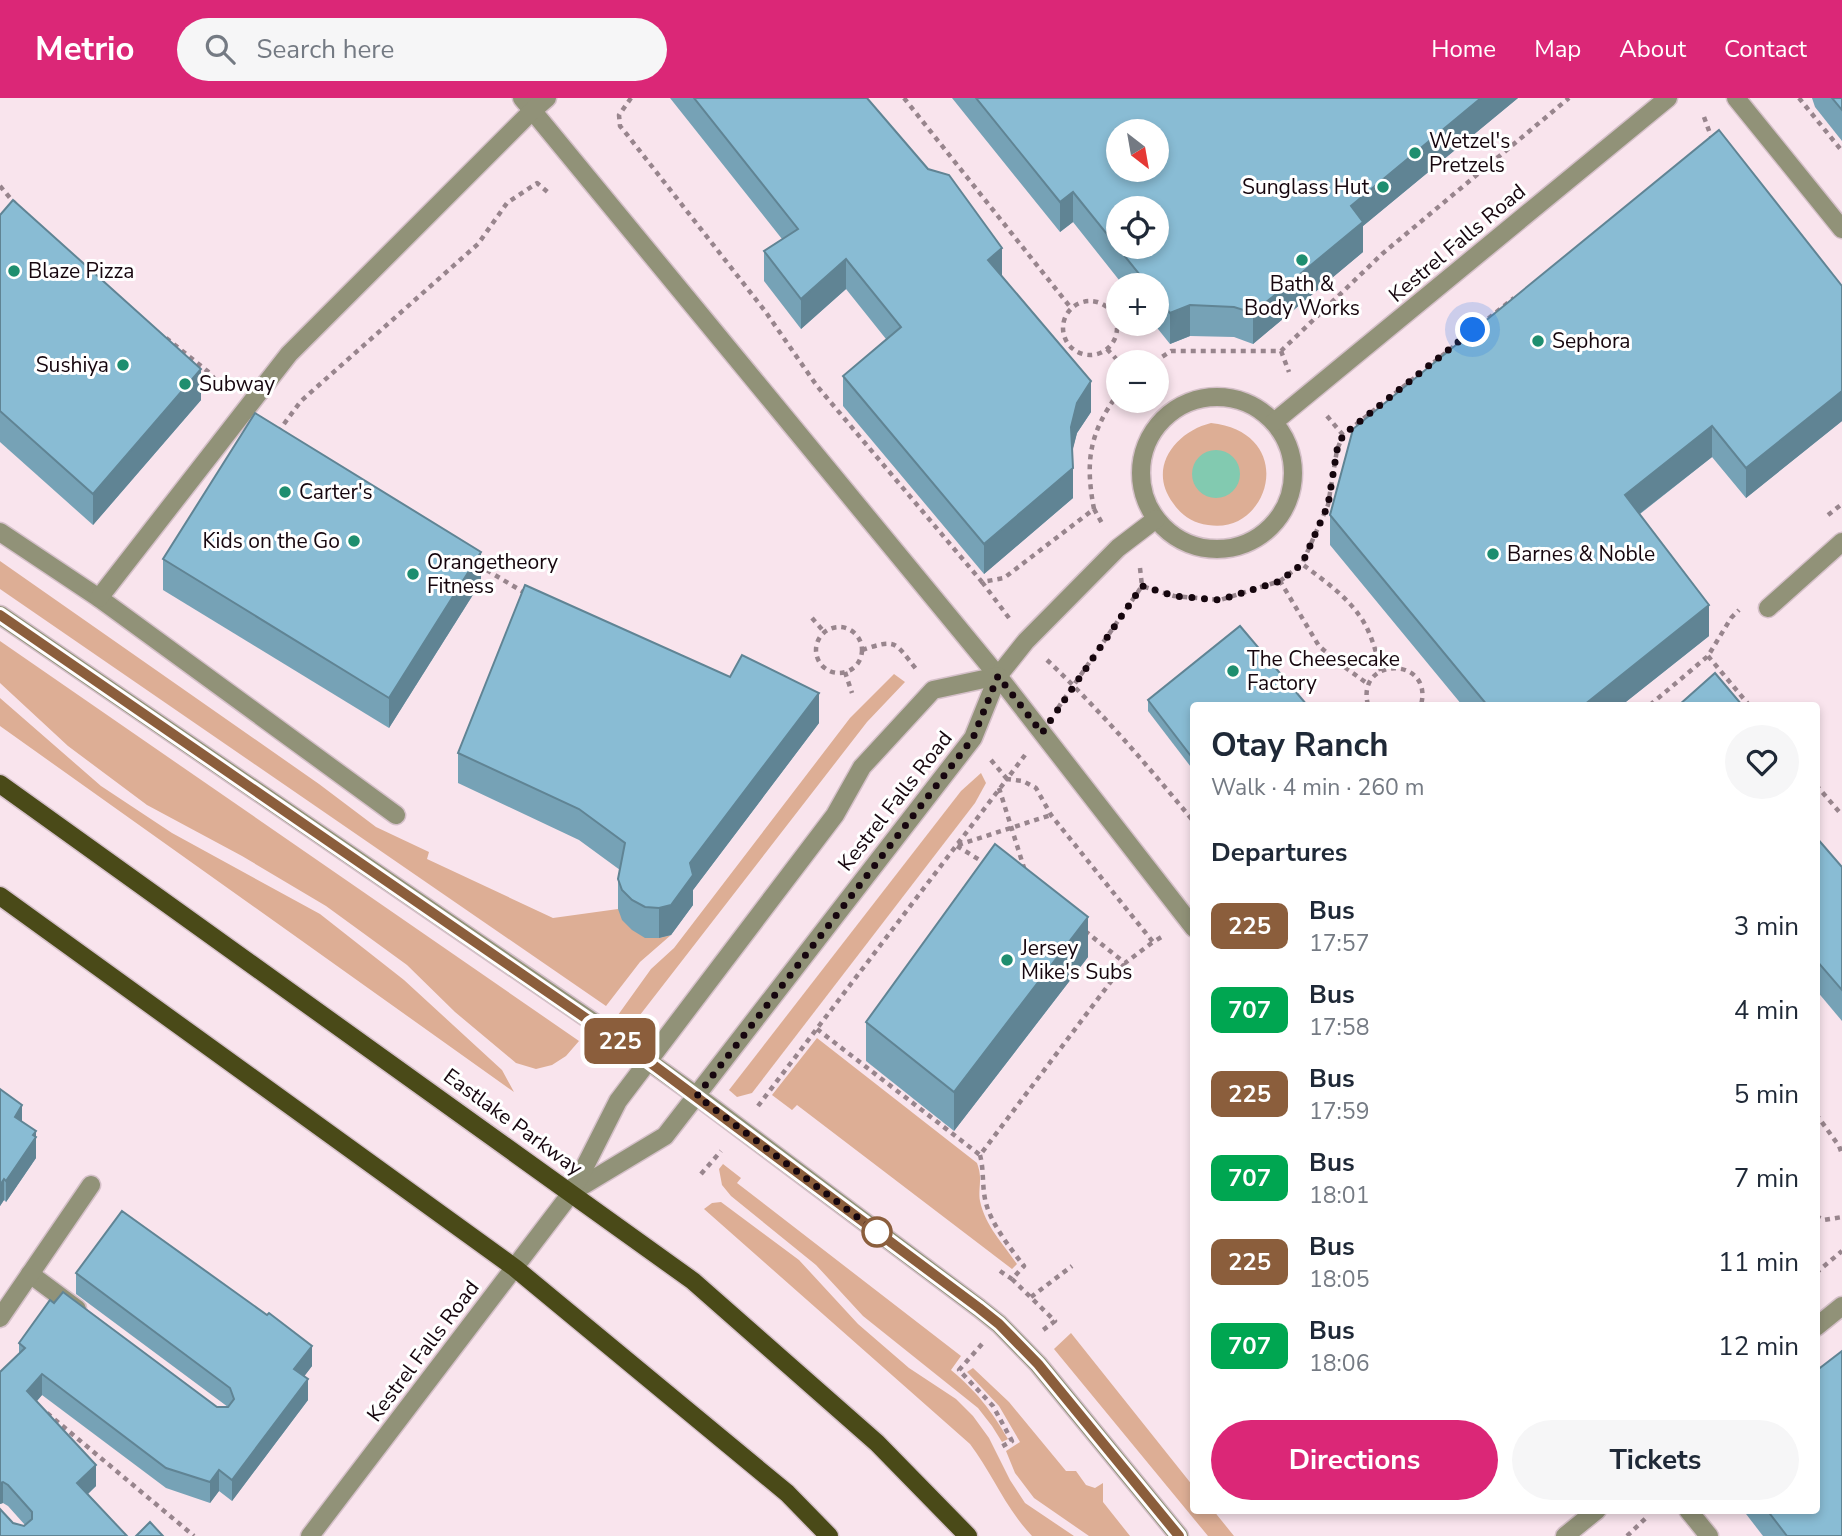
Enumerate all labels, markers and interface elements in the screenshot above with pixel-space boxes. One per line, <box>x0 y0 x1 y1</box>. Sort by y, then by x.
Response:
search box <box>177 18 667 81</box>
text: Metrio <box>35 27 135 72</box>
icon: search <box>201 30 239 68</box>
text: Search here <box>257 32 394 67</box>
text: Home <box>1431 33 1496 65</box>
text: Map <box>1534 33 1581 65</box>
text: About <box>1619 33 1686 65</box>
text: Contact <box>1724 33 1807 65</box>
north arrow <box>1106 119 1169 182</box>
map controls <box>1106 119 1169 413</box>
place label: Wetzel's Pretzels <box>1429 127 1510 179</box>
marker: Wetzel's Pretzels <box>1407 145 1423 161</box>
place label: Sunglass Hut <box>1242 173 1370 201</box>
street label: Kestrel Falls Road <box>1383 177 1531 309</box>
marker: Sunglass Hut <box>1375 179 1391 195</box>
button: locate <box>1106 196 1169 259</box>
marker: Bath & Body Works <box>1294 252 1310 268</box>
place label: Blaze Pizza <box>28 257 134 285</box>
marker: Blaze Pizza <box>6 263 22 279</box>
place label: Bath & Body Works <box>1244 270 1360 322</box>
button: + <box>1106 273 1169 336</box>
your location <box>1455 312 1490 347</box>
place label: Sephora <box>1552 327 1630 355</box>
marker: Sephora <box>1530 333 1546 349</box>
button: − <box>1106 350 1169 413</box>
place label: Sushiya <box>36 351 109 379</box>
marker: Sushiya <box>115 357 131 373</box>
place label: Subway <box>199 370 275 398</box>
marker: Subway <box>177 376 193 392</box>
place label: Carter's <box>299 478 373 506</box>
marker: Carter's <box>277 484 293 500</box>
place label: Kids on the Go <box>202 527 340 555</box>
marker: Kids on the Go <box>346 533 362 549</box>
place label: Barnes & Noble <box>1507 540 1655 568</box>
marker: Barnes & Noble <box>1485 546 1501 562</box>
place label: Orangetheory Fitness <box>427 548 558 600</box>
marker: Orangetheory Fitness <box>405 566 421 582</box>
place label: The Cheesecake Factory <box>1247 645 1400 697</box>
marker: The Cheesecake Factory <box>1225 663 1241 679</box>
text: Otay Ranch <box>1211 723 1388 768</box>
street label: Kestrel Falls Road <box>831 725 959 877</box>
button: heart <box>1725 725 1799 799</box>
text: Walk · 4 min · 260 m <box>1211 772 1424 803</box>
text: Departures <box>1211 835 1347 870</box>
text: Bus <box>1309 893 1355 928</box>
text: 3 min <box>1734 909 1799 944</box>
text: 225 <box>1228 910 1271 942</box>
text: 17:57 <box>1309 928 1369 959</box>
place label: Jersey Mike's Subs <box>1020 934 1132 986</box>
marker: Jersey Mike's Subs <box>999 952 1015 968</box>
text: Bus <box>1309 977 1355 1012</box>
text: 4 min <box>1734 993 1799 1028</box>
text: 707 <box>1228 994 1271 1026</box>
text: 17:58 <box>1309 1012 1369 1043</box>
line badge: 225 <box>580 1018 660 1064</box>
text: 225 <box>598 1025 642 1057</box>
text: Bus <box>1309 1061 1355 1096</box>
street label: Eastlake Parkway <box>438 1062 588 1182</box>
text: 5 min <box>1734 1077 1799 1112</box>
text: 225 <box>1228 1078 1271 1110</box>
text: 17:59 <box>1309 1096 1369 1127</box>
text: Bus <box>1309 1145 1355 1180</box>
text: 7 min <box>1734 1161 1799 1196</box>
text: 707 <box>1228 1162 1271 1194</box>
text: 18:01 <box>1309 1180 1369 1211</box>
unlabelled marker <box>862 1217 892 1247</box>
text: Bus <box>1309 1229 1355 1264</box>
text: 11 min <box>1718 1245 1799 1280</box>
text: 225 <box>1228 1246 1271 1278</box>
text: 18:05 <box>1309 1264 1369 1295</box>
street label: Kestrel Falls Road <box>361 1274 485 1428</box>
text: Bus <box>1309 1313 1355 1348</box>
text: 12 min <box>1718 1329 1799 1364</box>
text: 707 <box>1228 1330 1271 1362</box>
text: 18:06 <box>1309 1348 1369 1379</box>
button: Directions <box>1211 1420 1498 1500</box>
button: Tickets <box>1512 1420 1799 1500</box>

